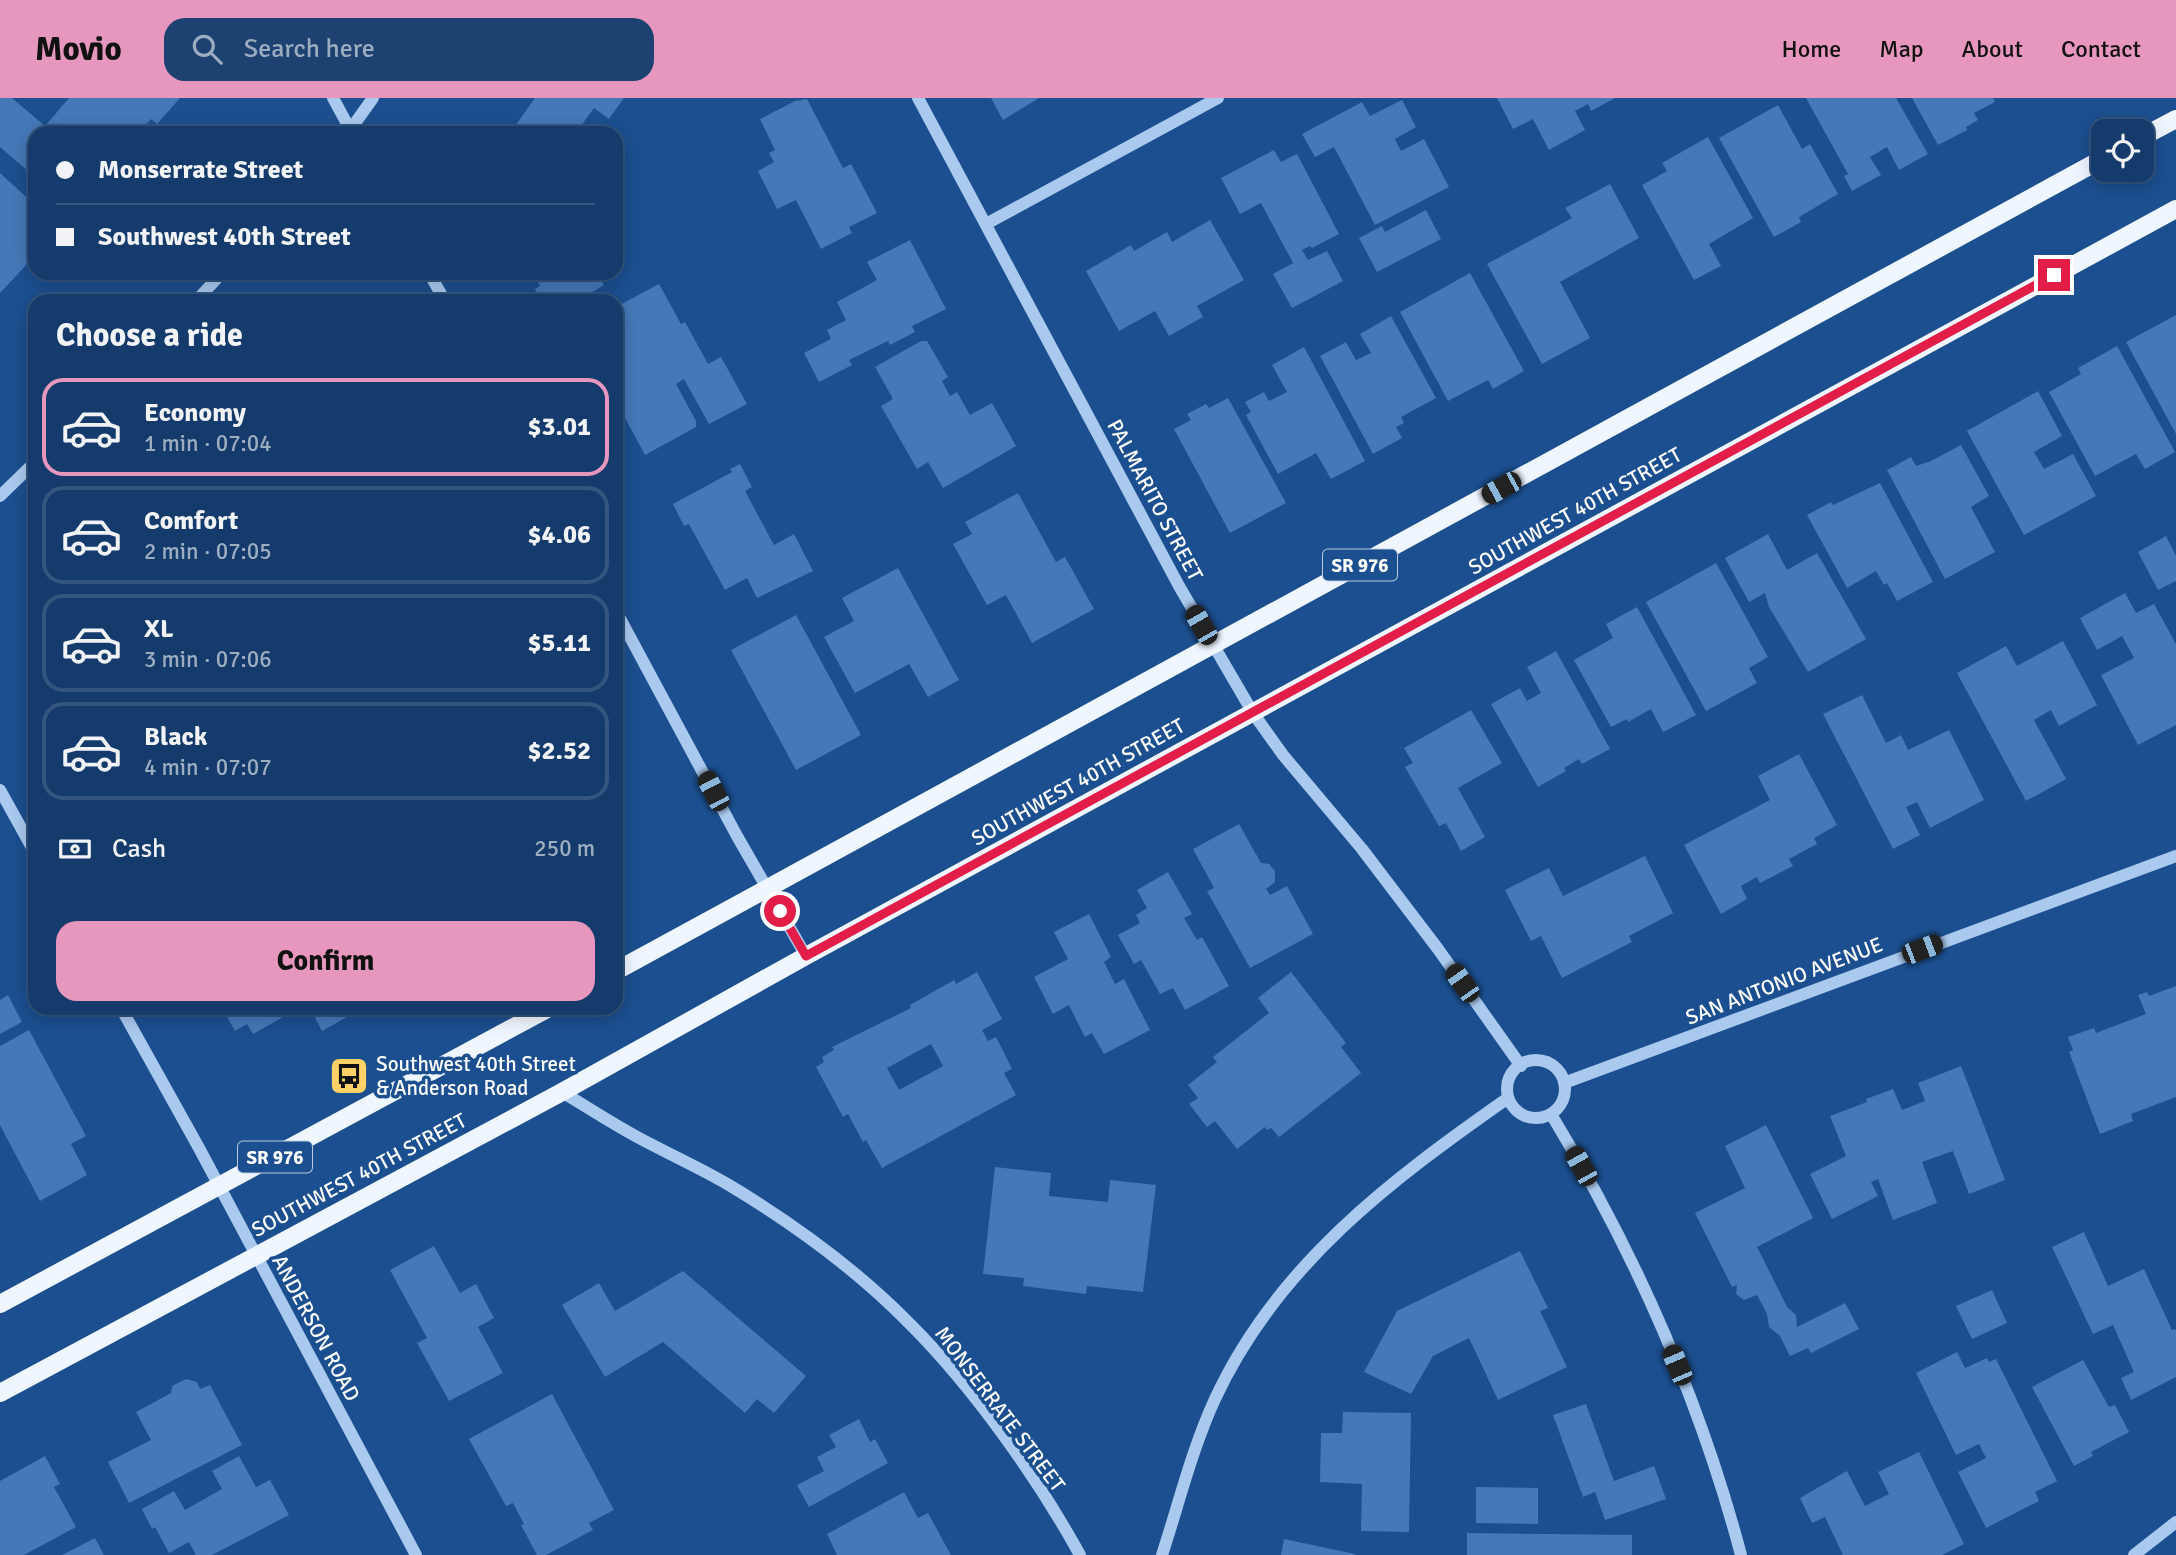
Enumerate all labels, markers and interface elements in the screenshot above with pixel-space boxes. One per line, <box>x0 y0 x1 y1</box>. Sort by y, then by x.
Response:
search box <box>164 18 654 81</box>
text: Movio <box>35 29 122 70</box>
icon: search <box>188 30 226 68</box>
text: Search here <box>244 33 375 65</box>
text: Home <box>1781 34 1841 64</box>
text: Map <box>1879 34 1924 64</box>
text: About <box>1962 34 2023 64</box>
text: Contact <box>2061 34 2141 64</box>
map controls <box>2091 119 2154 182</box>
button: locate <box>2091 119 2154 182</box>
text: Monserrate Street <box>98 154 303 186</box>
text: Southwest 40th Street <box>98 221 351 253</box>
route end <box>2038 259 2070 291</box>
text: Choose a ride <box>56 316 243 355</box>
icon: car <box>60 396 123 459</box>
text: Economy <box>144 397 246 429</box>
text: $3.01 <box>527 411 591 443</box>
street label: PALMARITO STREET <box>1101 415 1209 586</box>
text: 1 min · 07:04 <box>144 429 272 458</box>
street label: SOUTHWEST 40TH STREET <box>1464 441 1687 580</box>
car <box>1478 469 1525 507</box>
icon: car <box>60 504 123 567</box>
text: Comfort <box>144 505 238 537</box>
text: $4.06 <box>527 519 591 551</box>
text: 2 min · 07:05 <box>144 537 272 566</box>
road number: SR 976 <box>1323 550 1397 580</box>
car <box>1182 602 1221 648</box>
icon: car <box>60 612 123 675</box>
text: XL <box>144 613 174 645</box>
text: $5.11 <box>527 627 591 659</box>
text: 3 min · 07:06 <box>144 645 272 674</box>
street label: SOUTHWEST 40TH STREET <box>967 712 1190 851</box>
icon: car <box>60 720 123 783</box>
text: Black <box>144 721 207 753</box>
text: $2.52 <box>527 735 591 767</box>
text: 4 min · 07:07 <box>144 753 272 782</box>
car <box>694 768 733 814</box>
icon: cash <box>56 830 94 868</box>
text: Cash <box>112 833 166 865</box>
text: 250 m <box>534 834 595 863</box>
route start <box>764 895 796 927</box>
button: Confirm <box>56 921 595 1001</box>
street label: SAN ANTONIO AVENUE <box>1682 931 1886 1031</box>
car <box>1899 932 1946 966</box>
car <box>1442 960 1483 1006</box>
place label: Southwest 40th Street & Anderson Road <box>376 1051 576 1101</box>
bus stop icon: Southwest 40th Street & Anderson Road <box>328 1055 370 1097</box>
street label: SOUTHWEST 40TH STREET <box>247 1107 472 1243</box>
road number: SR 976 <box>238 1142 312 1172</box>
car <box>1562 1143 1601 1189</box>
street label: ANDERSON ROAD <box>267 1250 365 1406</box>
street label: MONSERRATE STREET <box>929 1321 1071 1497</box>
car <box>1660 1342 1695 1388</box>

